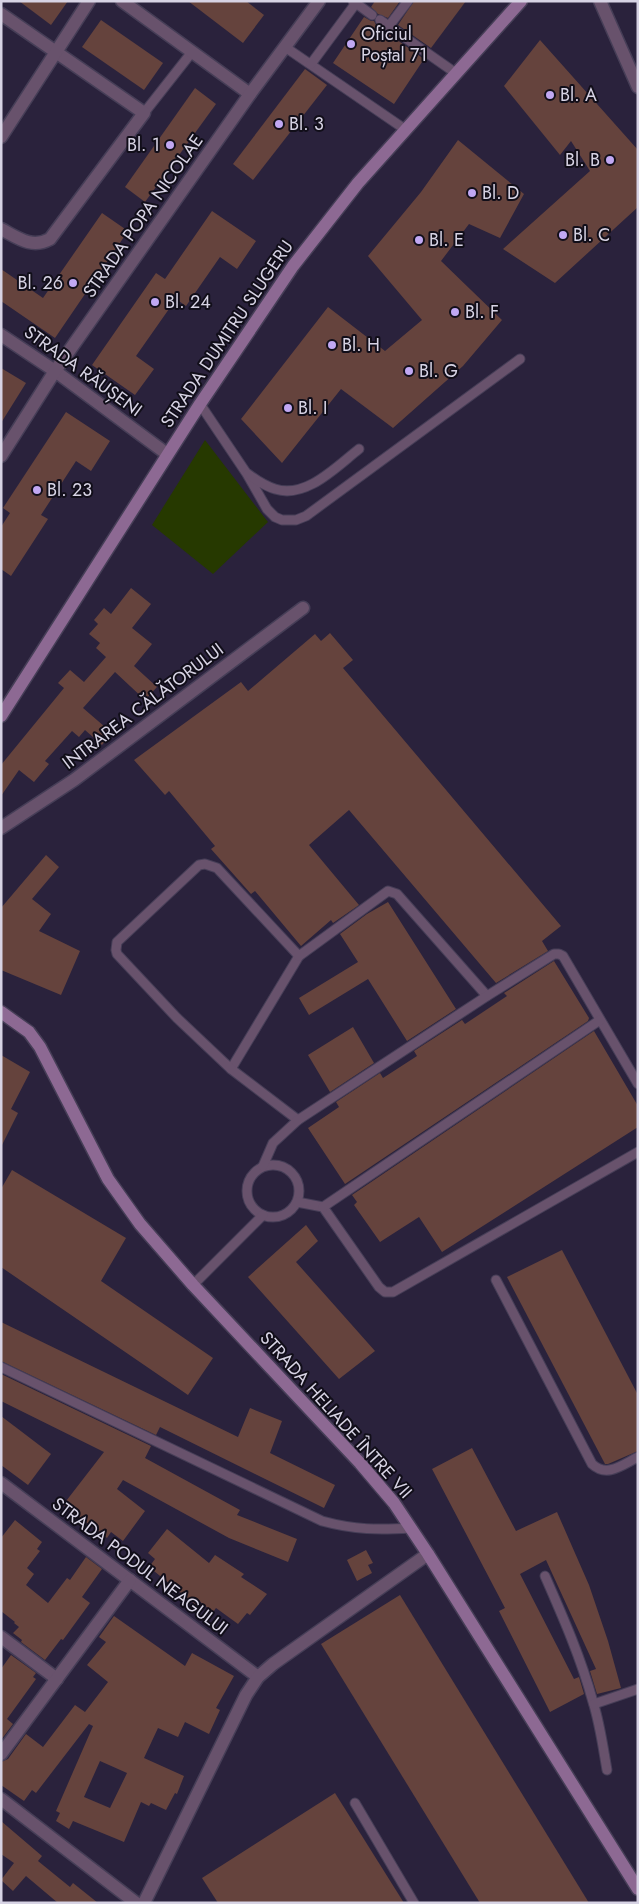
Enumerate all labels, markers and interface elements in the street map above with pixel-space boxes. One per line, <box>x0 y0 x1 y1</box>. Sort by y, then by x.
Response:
place label: Oficiul Poștal 71 <box>361 21 427 68</box>
marker: Oficiul Poștal 71 <box>345 38 357 50</box>
place label: Bl. A <box>560 82 597 108</box>
marker: Bl. A <box>544 89 556 101</box>
place label: Bl. 3 <box>289 111 324 137</box>
marker: Bl. 3 <box>273 118 285 130</box>
street label: STRADA POPA NICOLAE <box>77 129 209 303</box>
place label: Bl. 1 <box>127 132 160 158</box>
marker: Bl. 1 <box>164 139 176 151</box>
place label: Bl. B <box>565 147 600 173</box>
marker: Bl. B <box>604 154 616 166</box>
place label: Bl. D <box>482 180 519 206</box>
marker: Bl. D <box>466 187 478 199</box>
place label: Bl. C <box>573 222 610 248</box>
place label: Bl. E <box>429 227 464 253</box>
marker: Bl. C <box>557 229 569 241</box>
marker: Bl. E <box>413 234 425 246</box>
street label: STRADA DUMITRU SLUGERU <box>154 235 300 433</box>
place label: Bl. 26 <box>17 270 63 296</box>
marker: Bl. 26 <box>67 277 79 289</box>
place label: Bl. 24 <box>165 289 211 315</box>
marker: Bl. 24 <box>149 296 161 308</box>
place label: Bl. F <box>465 299 499 325</box>
marker: Bl. F <box>449 306 461 318</box>
street label: STRADA RĂUȘENI <box>19 319 147 423</box>
place label: Bl. H <box>342 332 380 358</box>
marker: Bl. H <box>326 339 338 351</box>
place label: Bl. G <box>419 358 458 384</box>
marker: Bl. G <box>403 365 415 377</box>
place label: Bl. I <box>298 395 327 421</box>
marker: Bl. I <box>282 402 294 414</box>
place label: Bl. 23 <box>47 477 92 503</box>
marker: Bl. 23 <box>31 484 43 496</box>
street label: INTRAREA CĂLĂTORULUI <box>57 637 229 775</box>
street label: STRADA HELIADE ÎNTRE VII <box>254 1326 418 1504</box>
street label: STRADA PODUL NEAGULUI <box>47 1491 233 1641</box>

